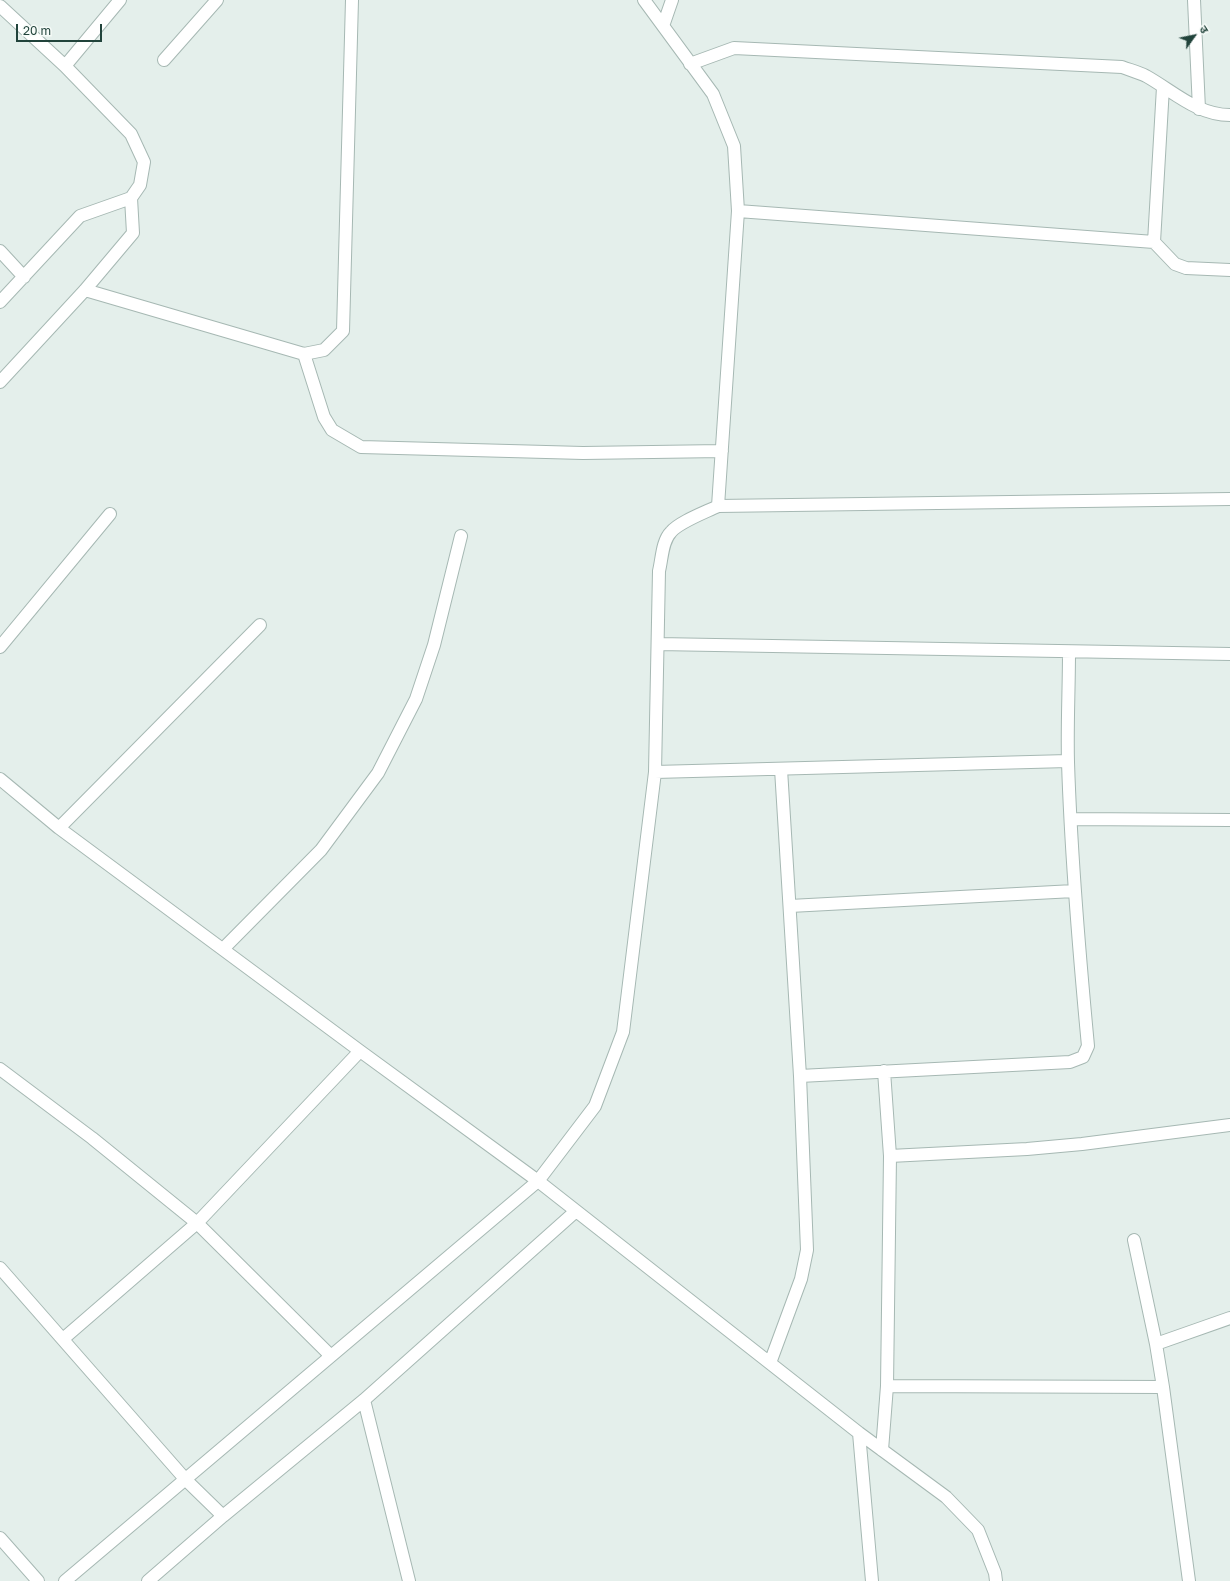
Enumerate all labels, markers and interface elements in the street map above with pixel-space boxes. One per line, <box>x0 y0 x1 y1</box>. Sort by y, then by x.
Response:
scale bar <box>18 16 104 42</box>
north arrow <box>1174 16 1214 56</box>
text: 20 m <box>23 23 51 38</box>
text: उ <box>1197 23 1212 35</box>

